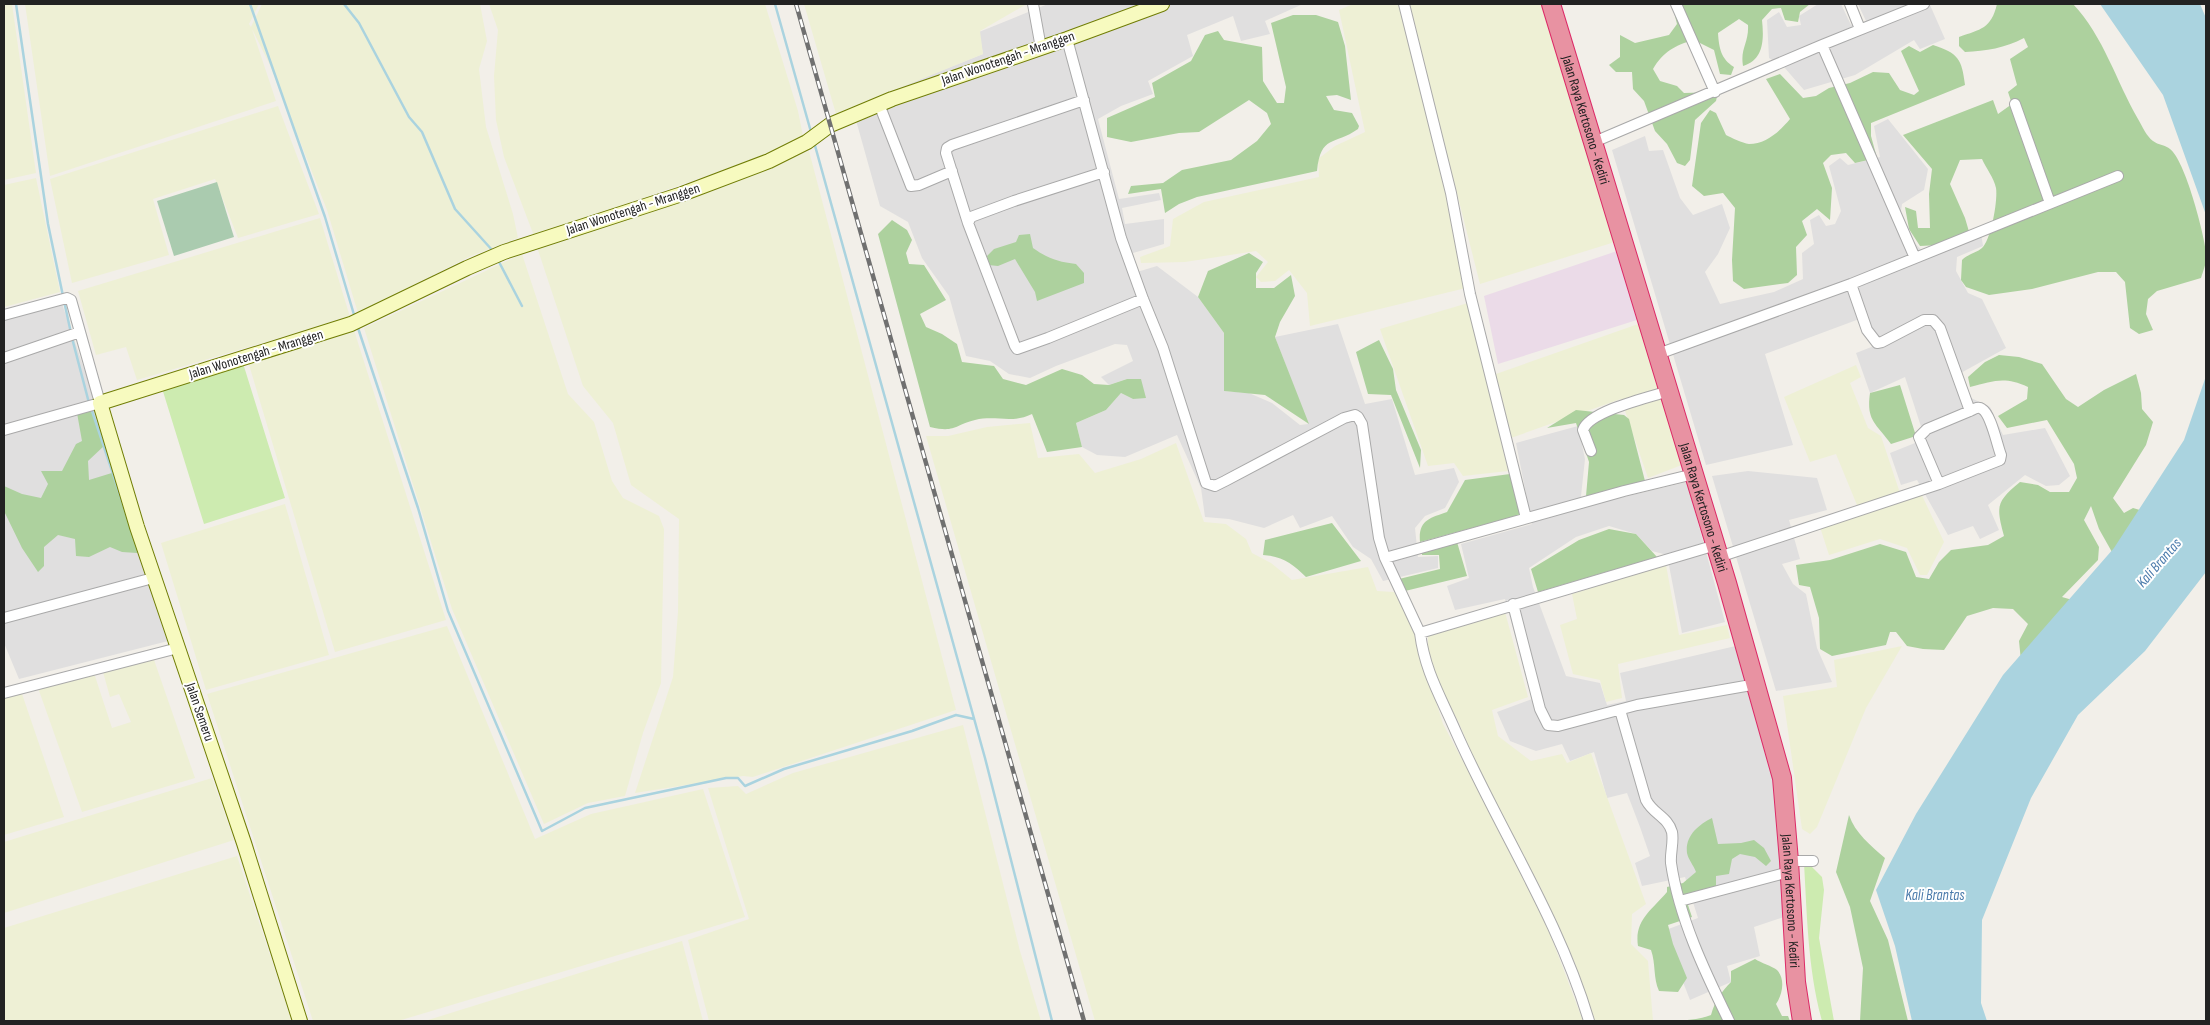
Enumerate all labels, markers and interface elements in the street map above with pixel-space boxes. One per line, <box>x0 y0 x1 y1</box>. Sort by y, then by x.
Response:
street label: Jalan Wonotengah - Mranggen <box>938 27 1077 89</box>
street label: Jalan Raya Kertosono - Kediri <box>1558 52 1614 186</box>
street label: Jalan Wonotengah - Mranggen <box>563 179 702 239</box>
street label: Jalan Wonotengah - Mranggen <box>186 325 325 383</box>
street label: Jalan Raya Kertosono - Kediri <box>1676 440 1732 574</box>
water label: Kali Brantas <box>2132 534 2186 592</box>
street label: Jalan Semeru <box>182 680 218 744</box>
street label: Jalan Raya Kertosono - Kediri <box>1778 832 1804 968</box>
water label: Kali Brantas <box>1905 886 1965 905</box>

